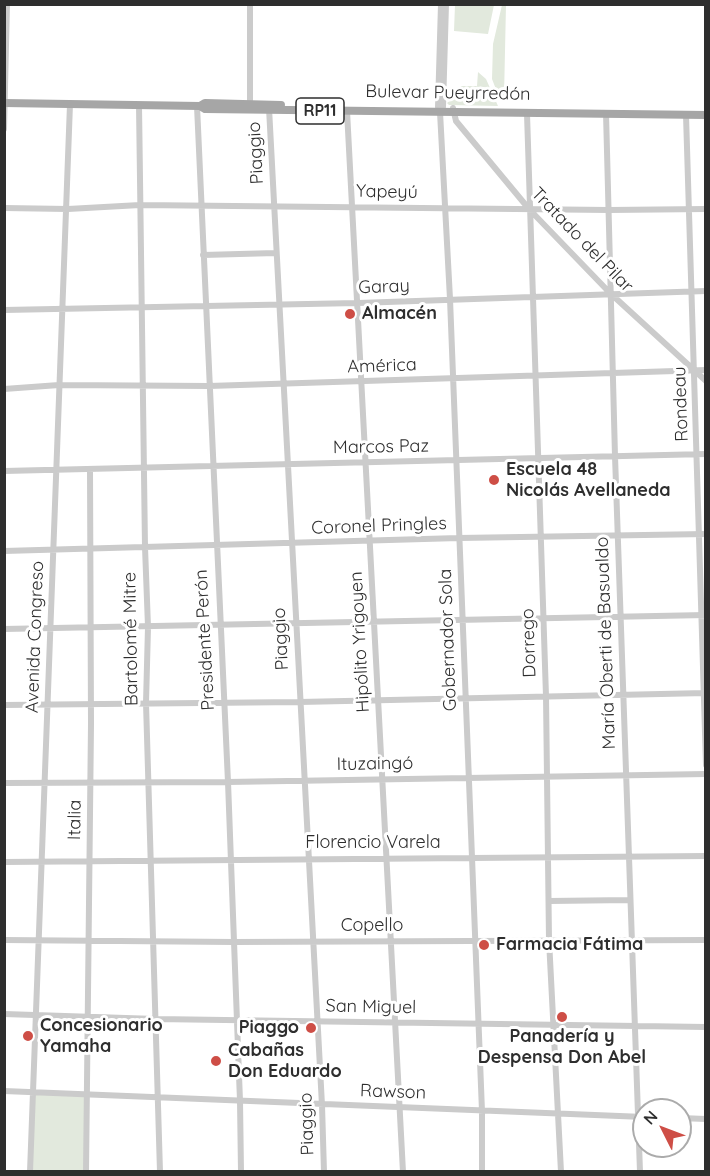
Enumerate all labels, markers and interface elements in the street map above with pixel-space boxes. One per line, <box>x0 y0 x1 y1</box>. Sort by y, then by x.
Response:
street label: Bulevar Pueyrredón <box>365 81 531 105</box>
road number: RP11 <box>296 98 344 124</box>
street label: Piaggio <box>244 121 268 185</box>
street label: Yapeyú <box>356 181 418 203</box>
street label: Tratado del Pilar <box>526 183 638 297</box>
street label: Garay <box>358 275 410 299</box>
place label: Almacén <box>362 303 437 325</box>
marker: Almacén <box>343 307 357 321</box>
street label: América <box>347 354 417 378</box>
street label: Rondeau <box>669 366 693 442</box>
street label: Marcos Paz <box>333 435 429 459</box>
place label: Escuela 48 Nicolás Avellaneda <box>506 459 671 502</box>
marker: Escuela 48 Nicolás Avellaneda <box>487 473 501 487</box>
street label: Coronel Pringles <box>311 513 447 539</box>
street label: María Oberti de Basualdo <box>591 536 621 750</box>
street label: Avenida Congreso <box>22 561 48 713</box>
street label: Gobernador Sola <box>435 568 461 712</box>
street label: Presidente Perón <box>191 569 219 711</box>
street label: Hipólito Yrigoyen <box>346 571 374 713</box>
street label: Bartolomé Mitre <box>119 572 143 706</box>
street label: Piaggio <box>269 607 293 671</box>
street label: Dorrego <box>517 608 541 678</box>
street label: Ituzaingó <box>336 753 414 775</box>
street label: Italia <box>64 800 86 840</box>
street label: Florencio Varela <box>305 832 441 854</box>
street label: Copello <box>341 915 403 937</box>
place label: Farmacia Fátima <box>496 934 643 956</box>
marker: Farmacia Fátima <box>477 938 491 952</box>
street label: San Miguel <box>325 995 417 1019</box>
marker: Panadería y Despensa Don Abel <box>555 1010 569 1024</box>
place label: Concesionario Yamaha <box>40 1015 163 1058</box>
place label: Piaggo <box>239 1017 299 1039</box>
marker: Piaggo <box>304 1021 318 1035</box>
place label: Panadería y Despensa Don Abel <box>478 1026 646 1068</box>
marker: Concesionario Yamaha <box>21 1029 35 1043</box>
place label: Cabañas Don Eduardo <box>228 1040 342 1082</box>
marker: Cabañas Don Eduardo <box>209 1054 223 1068</box>
street label: Rawson <box>360 1080 426 1104</box>
street label: Piaggio <box>295 1092 319 1156</box>
north arrow <box>632 1098 692 1158</box>
text: N <box>639 1106 661 1128</box>

